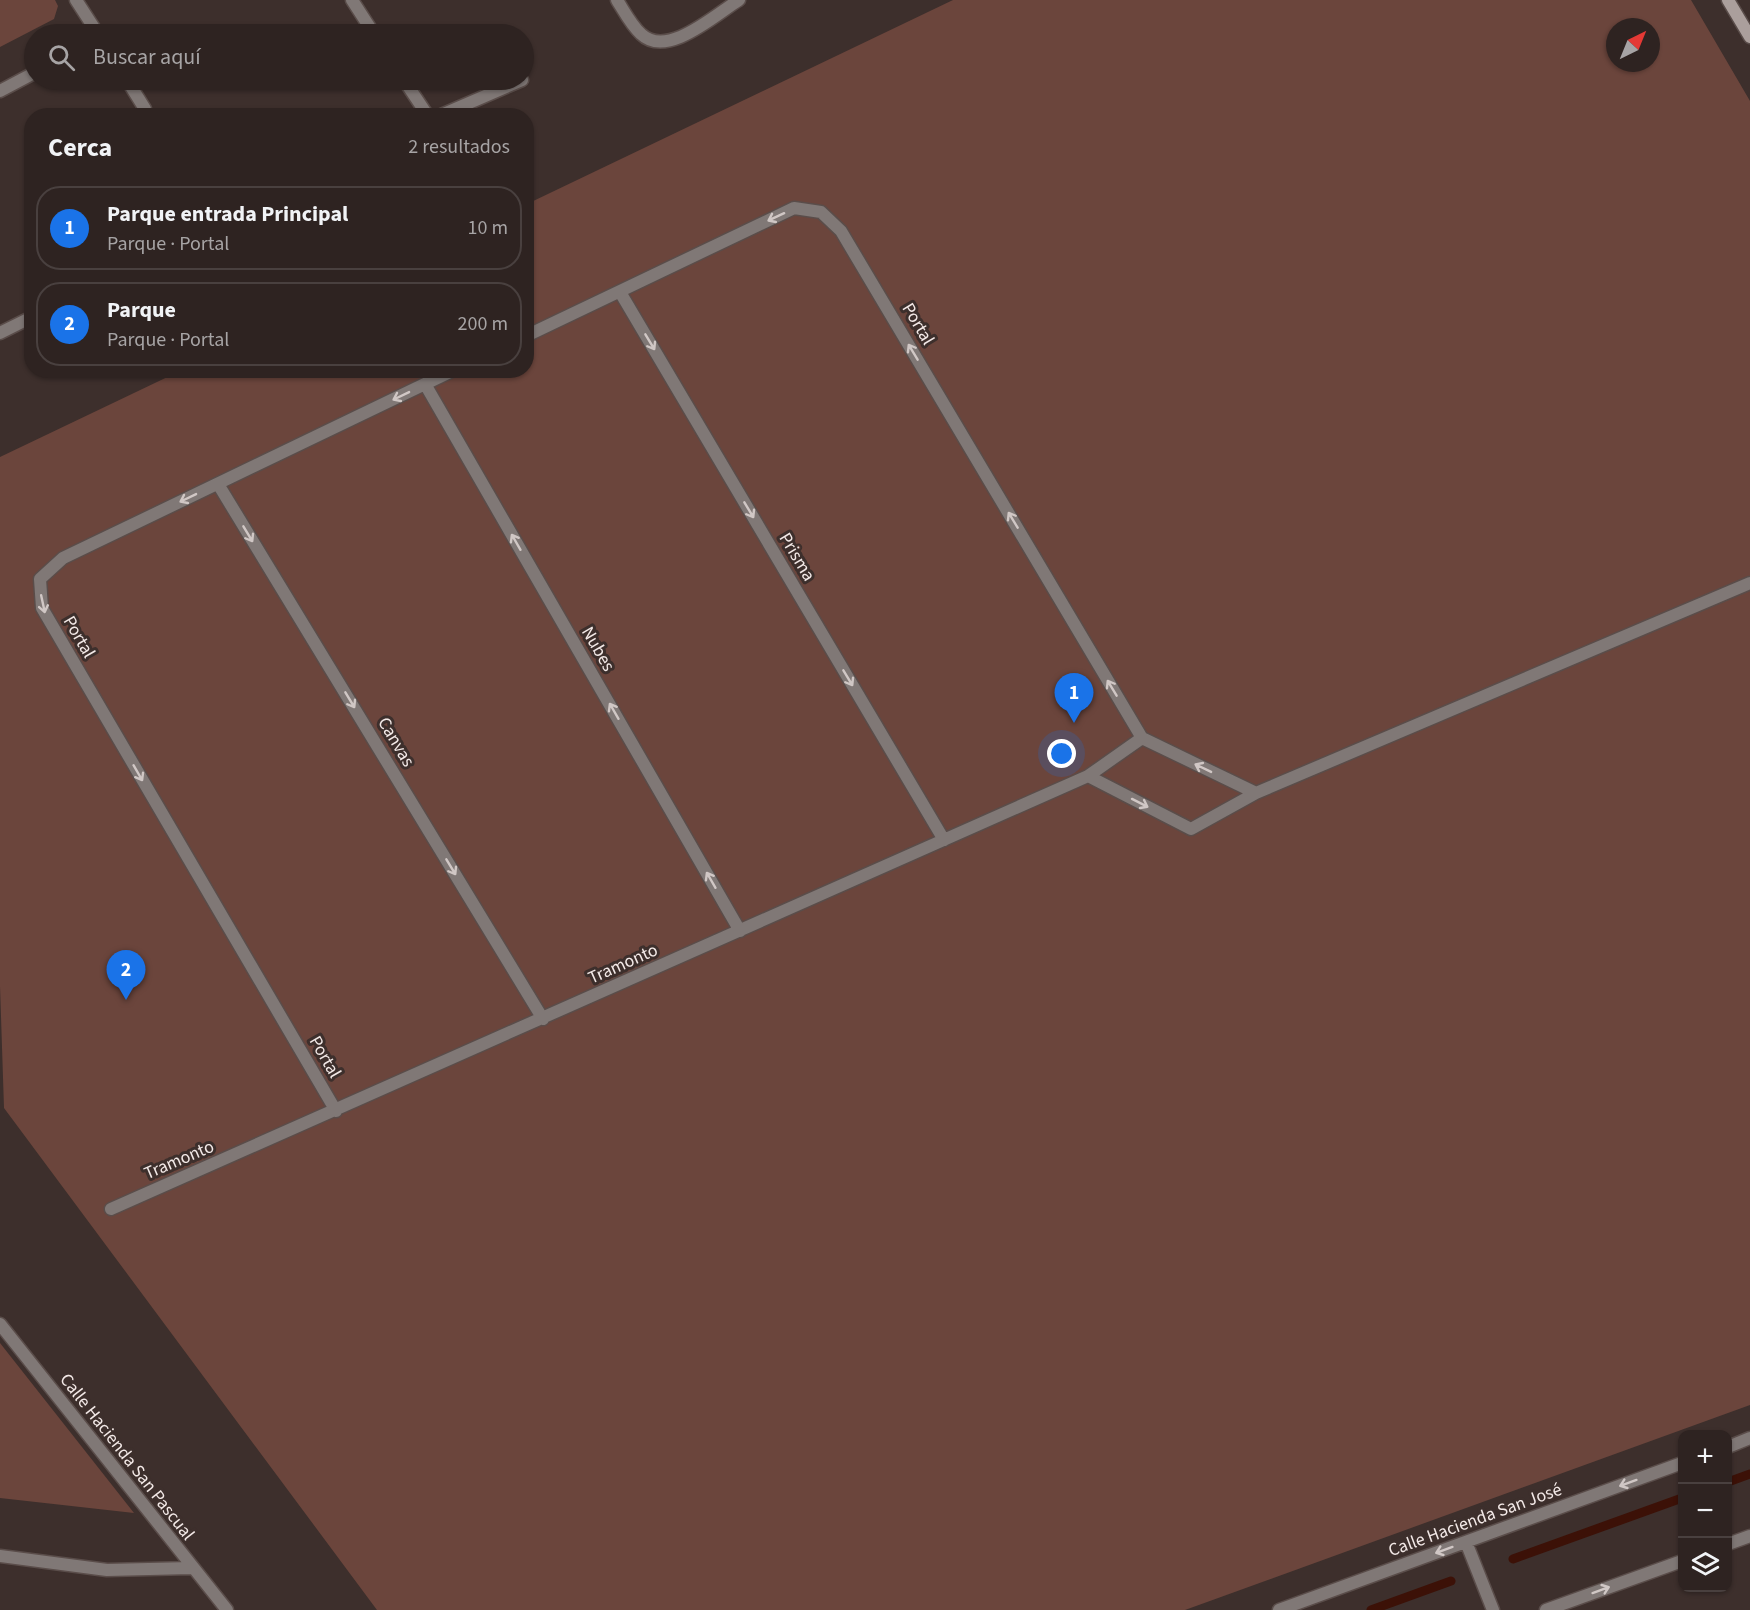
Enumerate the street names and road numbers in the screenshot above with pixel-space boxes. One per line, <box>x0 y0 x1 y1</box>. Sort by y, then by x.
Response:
street label: Portal <box>896 298 940 350</box>
street label: Prisma <box>773 528 821 586</box>
street label: Portal <box>57 611 101 663</box>
street label: Nubes <box>575 622 621 676</box>
street label: Canvas <box>371 712 421 772</box>
street label: Tramonto <box>584 938 662 990</box>
street label: Portal <box>303 1031 347 1083</box>
street label: Tramonto <box>140 1134 218 1186</box>
street label: Calle Hacienda San Pascual <box>54 1368 200 1546</box>
street label: Calle Hacienda San José <box>1385 1477 1565 1563</box>

